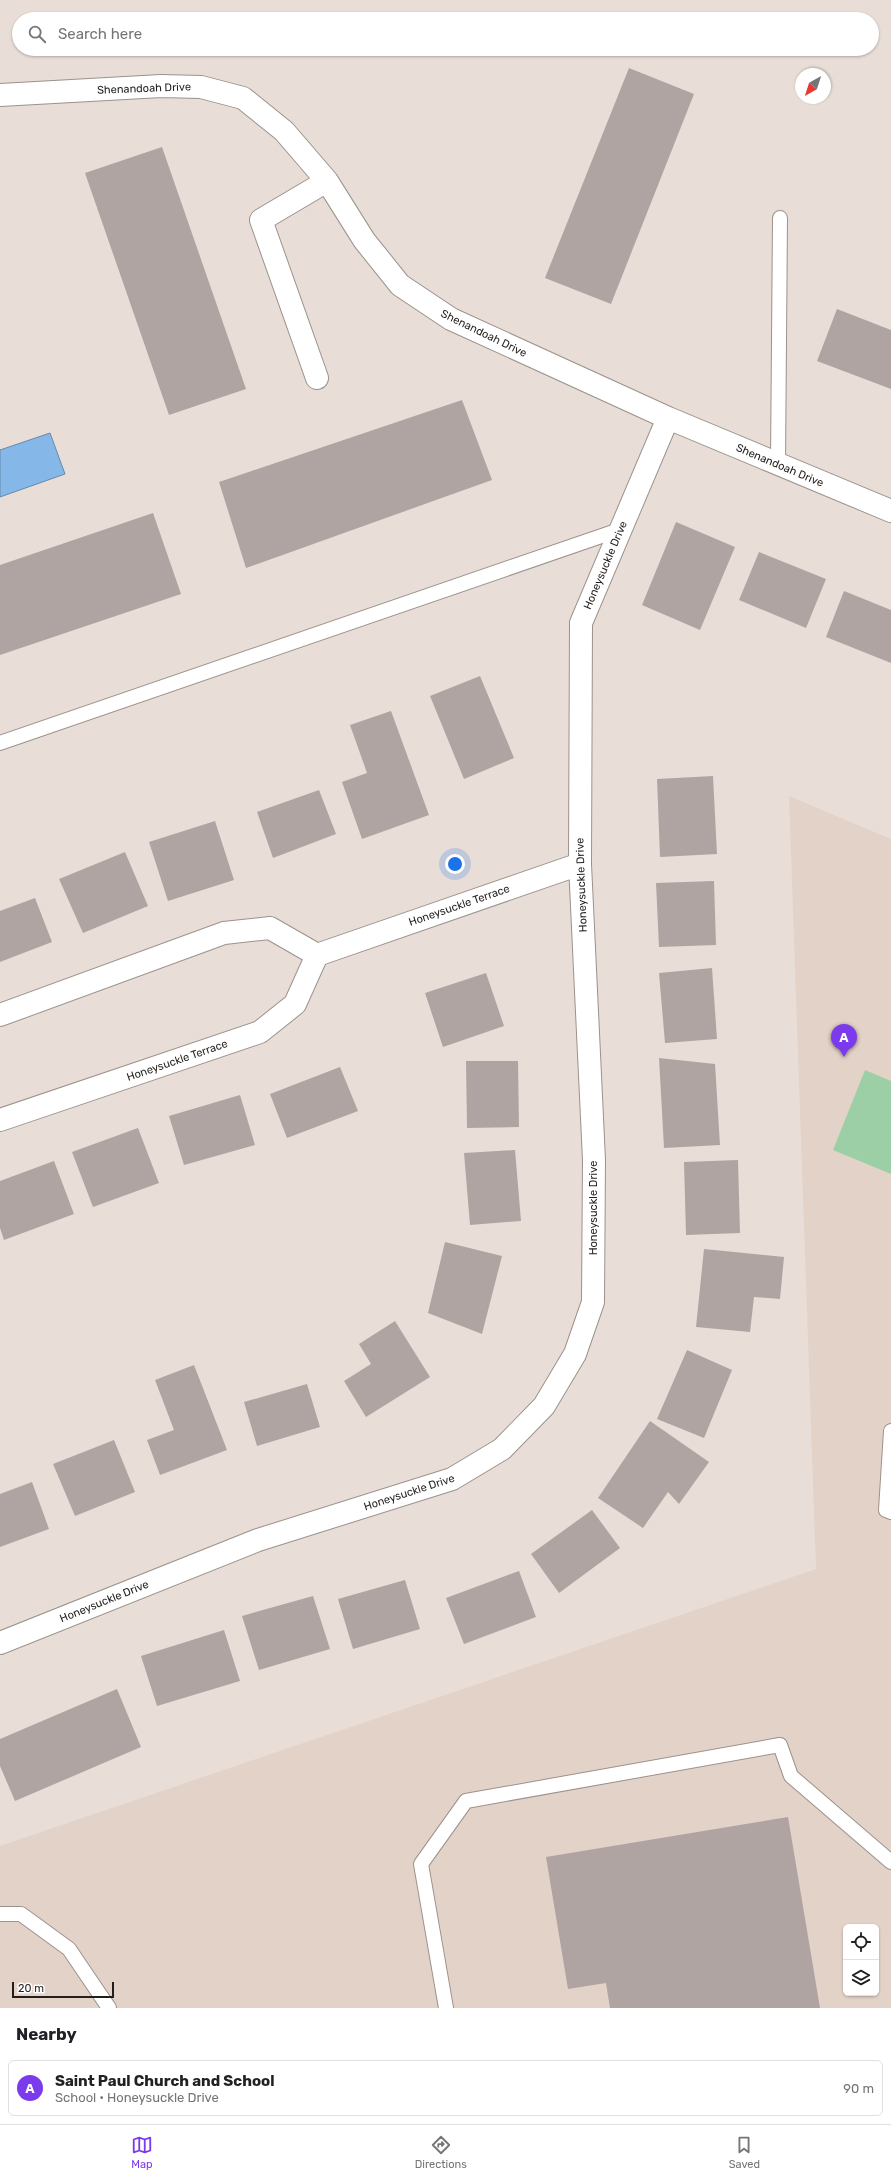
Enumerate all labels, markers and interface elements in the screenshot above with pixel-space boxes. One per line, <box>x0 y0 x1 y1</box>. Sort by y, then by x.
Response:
search box <box>12 12 879 56</box>
icon: search <box>26 23 48 45</box>
text: Search here <box>58 25 142 43</box>
north arrow <box>795 68 831 104</box>
street label: Shenandoah Drive <box>97 80 191 97</box>
street label: Shenandoah Drive <box>439 307 529 360</box>
street label: Shenandoah Drive <box>734 441 826 490</box>
street label: Honeysuckle Drive <box>581 519 630 611</box>
street label: Honeysuckle Drive <box>573 837 590 933</box>
your location <box>445 854 465 874</box>
street label: Honeysuckle Terrace <box>407 882 511 929</box>
pin: A <box>831 1024 857 1057</box>
street label: Honeysuckle Terrace <box>125 1037 229 1084</box>
street label: Honeysuckle Drive <box>587 1161 600 1255</box>
street label: Honeysuckle Drive <box>362 1472 456 1513</box>
street label: Honeysuckle Drive <box>58 1578 151 1625</box>
map controls <box>843 1924 879 1996</box>
button: locate <box>843 1924 879 1960</box>
button: layers <box>843 1960 879 1996</box>
scale bar <box>12 1980 114 1999</box>
text: 20 m <box>18 1982 44 1995</box>
text: Nearby <box>16 2024 77 2044</box>
text: Saint Paul Church and School <box>55 2072 275 2090</box>
text: A <box>25 2081 35 2096</box>
text: 90 m <box>843 2081 874 2096</box>
text: School · Honeysuckle Drive <box>55 2090 219 2105</box>
tab: Map <box>131 2134 153 2171</box>
tab: Directions <box>415 2134 467 2171</box>
tab: Saved <box>729 2134 760 2171</box>

